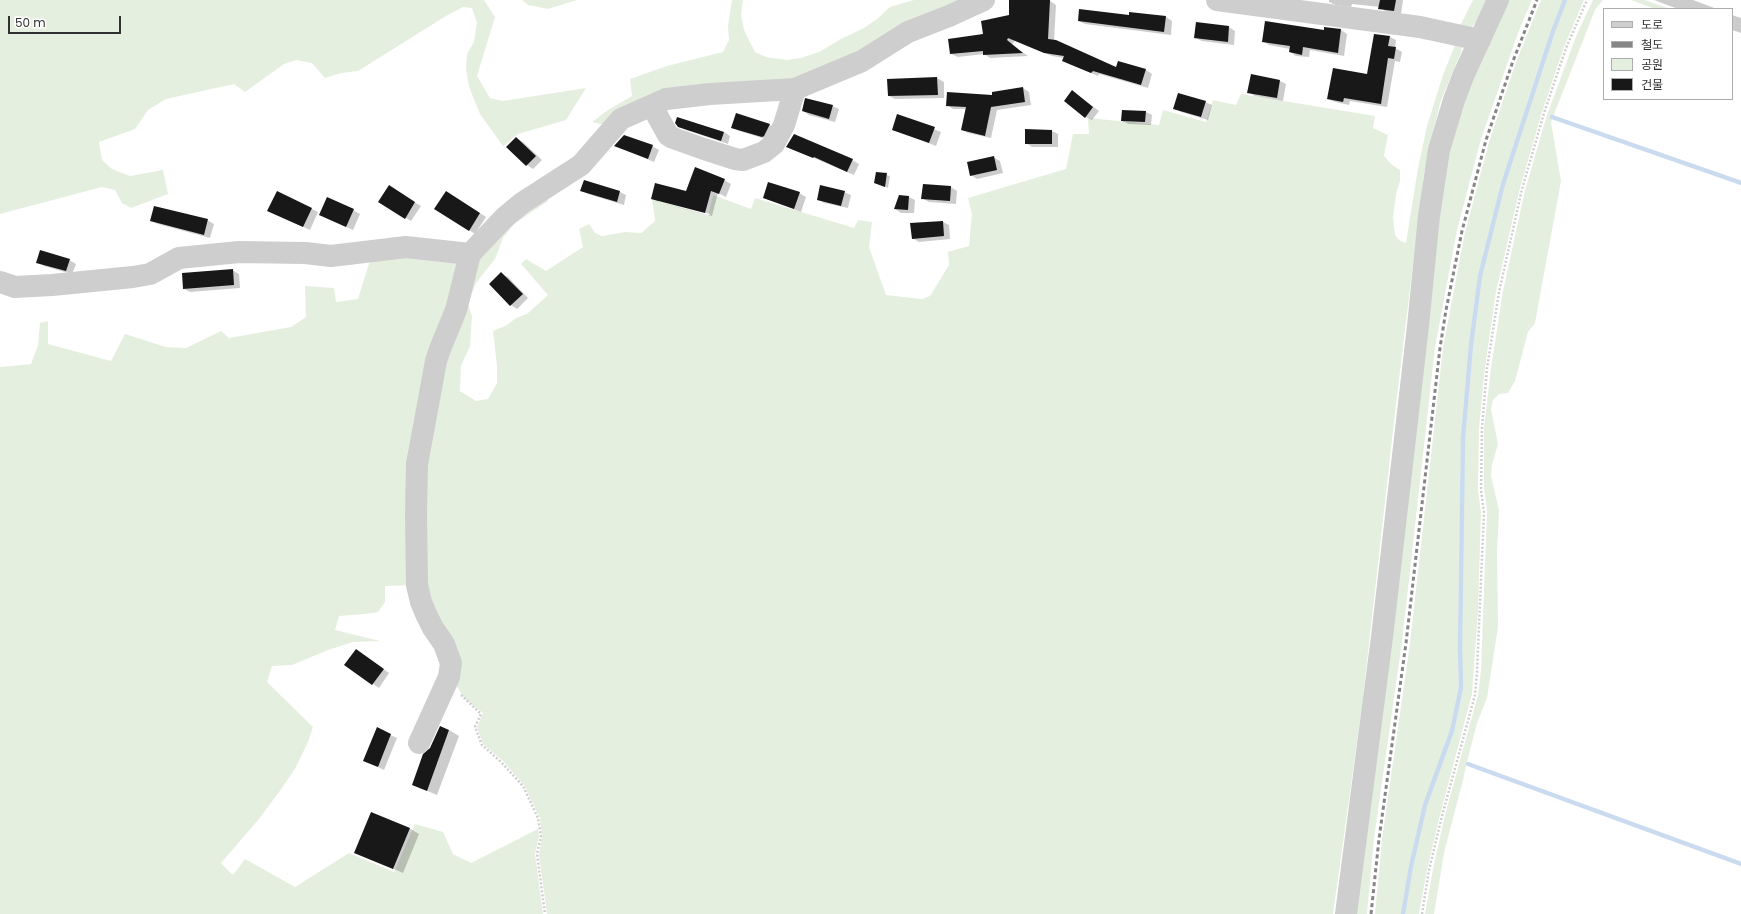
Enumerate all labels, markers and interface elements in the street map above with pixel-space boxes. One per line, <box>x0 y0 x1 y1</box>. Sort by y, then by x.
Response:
scale bar <box>10 8 123 34</box>
legend <box>1603 8 1733 100</box>
text: 50 m <box>15 14 46 31</box>
text: 도로 <box>1641 16 1663 33</box>
text: 철도 <box>1641 36 1663 53</box>
text: 공원 <box>1641 56 1663 73</box>
text: 건물 <box>1641 76 1663 93</box>

